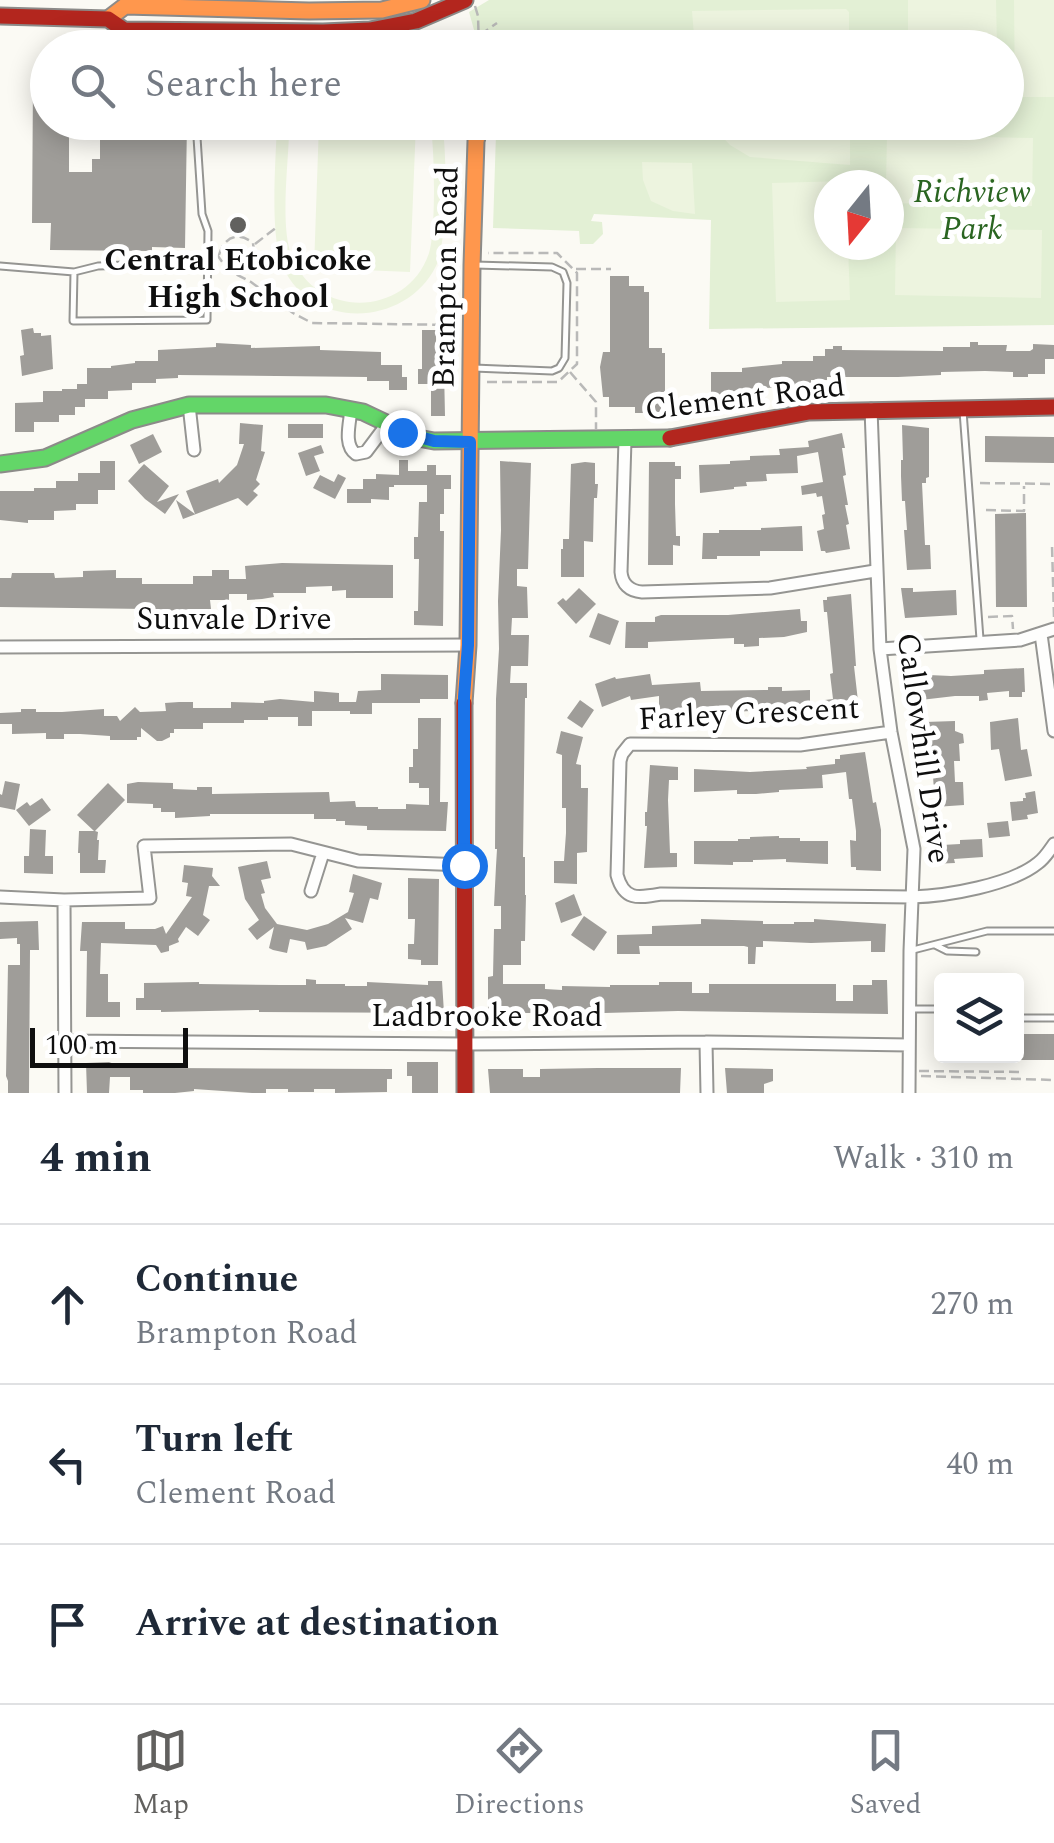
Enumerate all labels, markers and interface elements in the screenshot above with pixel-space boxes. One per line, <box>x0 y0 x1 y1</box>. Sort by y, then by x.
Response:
search box <box>30 30 1024 140</box>
text: Search here <box>145 56 342 114</box>
icon: search <box>65 58 120 113</box>
street label: Brampton Road <box>420 165 472 389</box>
park label: Richview Park <box>913 168 1031 254</box>
north arrow <box>814 170 904 260</box>
marker: Central Etobicoke High School <box>227 214 249 236</box>
place label: Central Etobicoke High School <box>104 236 372 322</box>
street label: Clement Road <box>642 361 848 435</box>
route end <box>380 410 426 456</box>
street label: Sunvale Drive <box>136 595 332 644</box>
street label: Callowhill Drive <box>883 629 963 867</box>
street label: Farley Crescent <box>637 684 861 744</box>
route start <box>442 843 488 889</box>
map controls <box>934 973 1024 1063</box>
button: layers <box>934 973 1024 1063</box>
street label: Ladbrooke Road <box>371 992 603 1041</box>
scale bar <box>30 1023 188 1068</box>
text: 100 m <box>45 1024 118 1067</box>
text: 4 min <box>40 1127 152 1190</box>
text: Walk · 310 m <box>833 1134 1014 1183</box>
text: Continue <box>135 1251 298 1309</box>
icon: ahead <box>40 1277 95 1332</box>
text: 270 m <box>930 1280 1014 1329</box>
text: Brampton Road <box>135 1309 358 1358</box>
text: Turn left <box>135 1411 293 1469</box>
icon: left <box>40 1437 95 1492</box>
text: 40 m <box>946 1440 1014 1489</box>
text: Clement Road <box>135 1469 336 1518</box>
text: Arrive at destination <box>135 1595 499 1653</box>
icon: arrive <box>40 1597 95 1652</box>
tab: Map <box>133 1723 189 1826</box>
tab: Directions <box>454 1723 585 1826</box>
tab: Saved <box>850 1723 921 1826</box>

